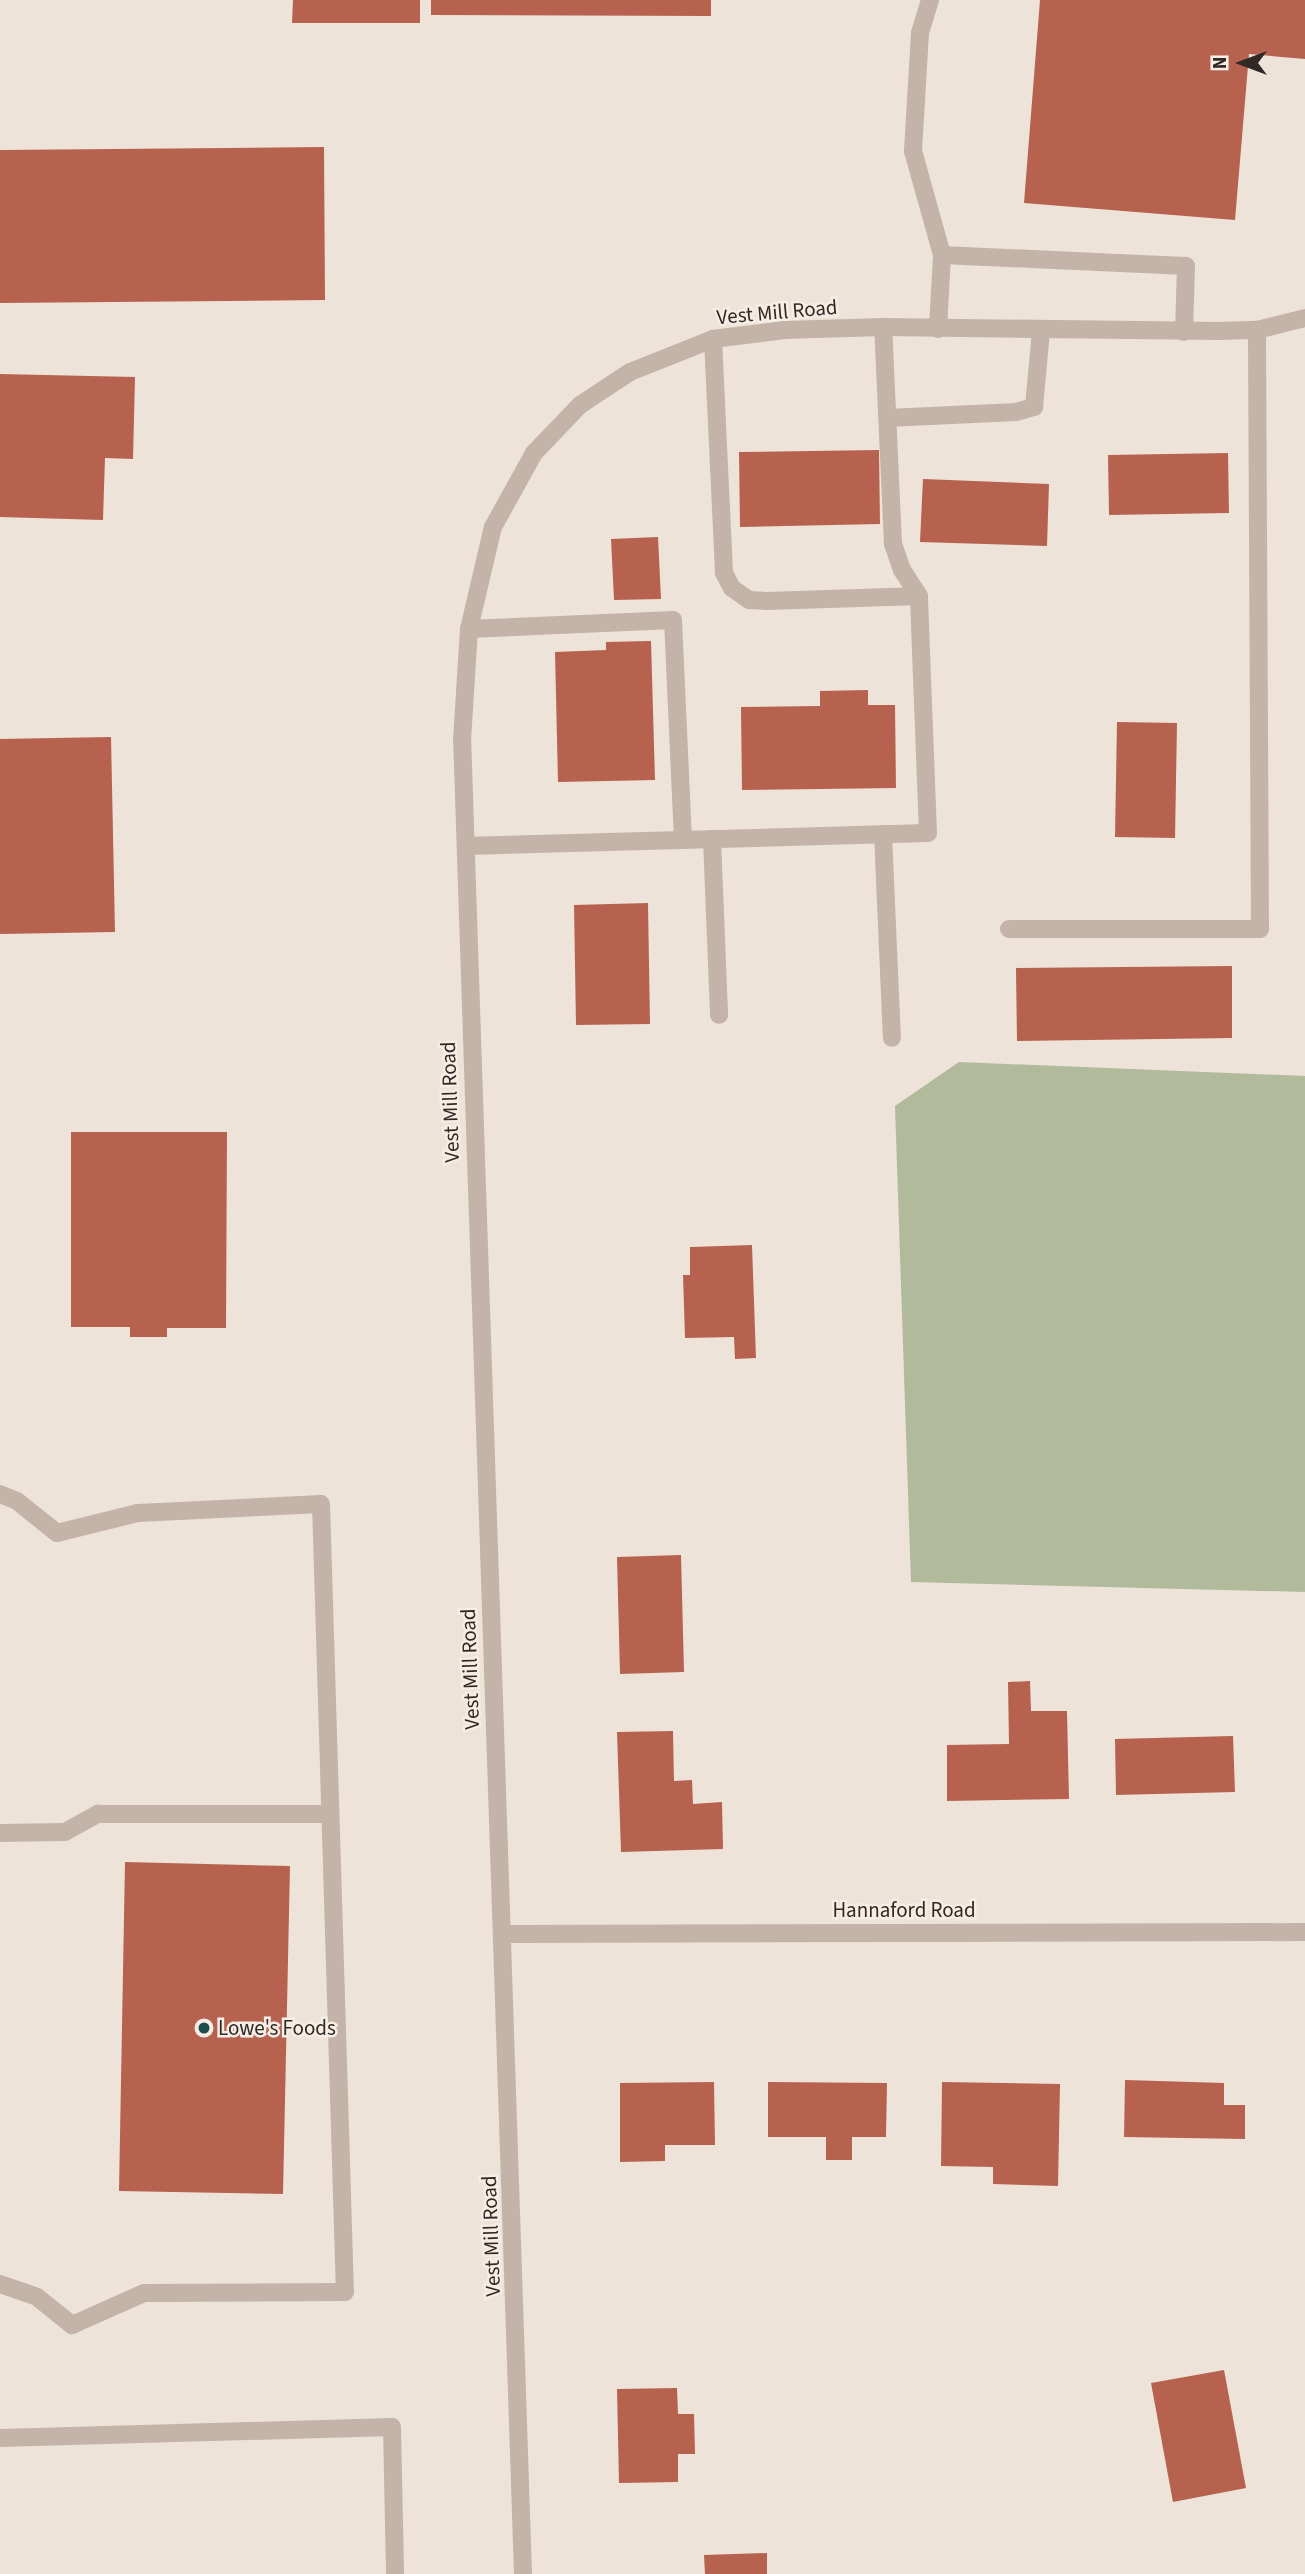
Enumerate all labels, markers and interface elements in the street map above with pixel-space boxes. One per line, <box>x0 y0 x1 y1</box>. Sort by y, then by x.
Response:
north arrow <box>1207 28 1277 98</box>
text: N <box>1207 57 1234 69</box>
street label: Vest Mill Road <box>716 294 838 330</box>
street label: Vest Mill Road <box>435 1041 465 1163</box>
street label: Vest Mill Road <box>455 1608 485 1730</box>
street label: Hannaford Road <box>832 1897 976 1923</box>
place label: Lowe's Foods <box>218 2015 336 2041</box>
marker: Lowe's Foods <box>196 2020 212 2036</box>
street label: Vest Mill Road <box>476 2175 506 2297</box>

